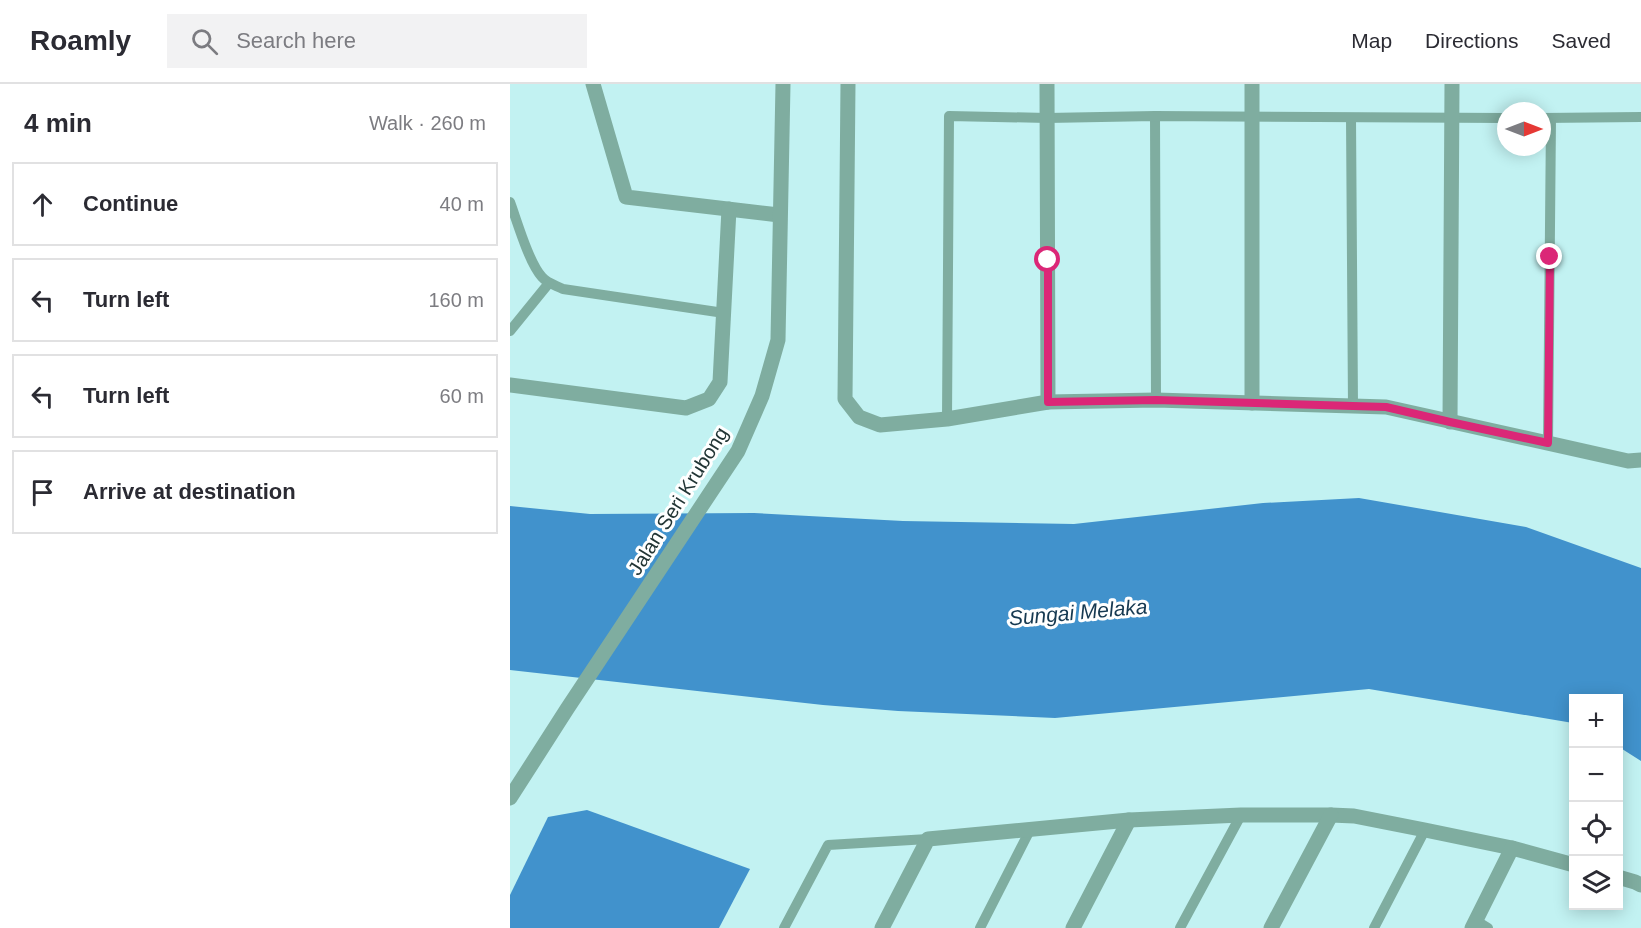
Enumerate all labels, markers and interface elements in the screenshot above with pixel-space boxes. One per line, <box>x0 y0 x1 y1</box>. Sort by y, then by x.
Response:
search box <box>167 14 587 68</box>
text: Roamly <box>30 25 131 56</box>
icon: search <box>188 25 221 58</box>
text: Search here <box>236 28 356 53</box>
text: Map <box>1351 29 1392 52</box>
text: Directions <box>1425 29 1518 52</box>
text: Saved <box>1551 29 1611 52</box>
north arrow <box>1497 102 1551 156</box>
text: 4 min <box>24 108 92 138</box>
text: Walk · 260 m <box>369 112 486 134</box>
icon: ahead <box>26 188 59 221</box>
text: Continue <box>83 191 178 216</box>
text: 40 m <box>440 193 484 215</box>
route end <box>1536 243 1562 269</box>
route start <box>1034 246 1060 272</box>
icon: left <box>26 284 59 317</box>
text: Turn left <box>83 287 169 312</box>
text: 160 m <box>428 289 484 311</box>
icon: left <box>26 380 59 413</box>
text: Turn left <box>83 383 169 408</box>
text: 60 m <box>440 385 484 407</box>
street label: Jalan Seri Krubong <box>624 423 732 579</box>
icon: arrive <box>26 476 59 509</box>
text: Arrive at destination <box>83 479 296 504</box>
water label: Sungai Melaka <box>1008 594 1148 630</box>
map controls <box>1569 694 1623 910</box>
button: + <box>1569 694 1623 748</box>
button: − <box>1569 748 1623 802</box>
button: locate <box>1569 802 1623 856</box>
button: layers <box>1569 856 1623 910</box>

